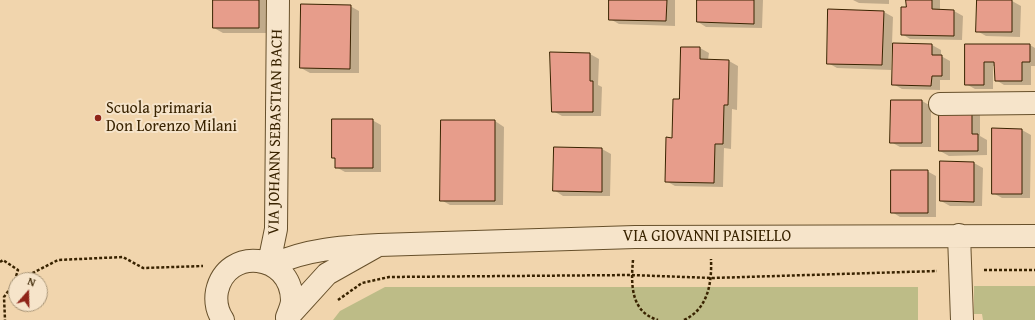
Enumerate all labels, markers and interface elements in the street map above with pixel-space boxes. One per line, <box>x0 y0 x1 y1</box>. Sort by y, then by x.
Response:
street label: VIA JOHANN SEBASTIAN BACH <box>265 29 287 235</box>
place label: Scuola primaria Don Lorenzo Milani <box>106 99 237 137</box>
marker: Scuola primaria Don Lorenzo Milani <box>93 113 103 123</box>
street label: VIA GIOVANNI PAISIELLO <box>623 227 791 247</box>
north arrow <box>8 272 48 312</box>
text: N <box>26 273 38 290</box>

